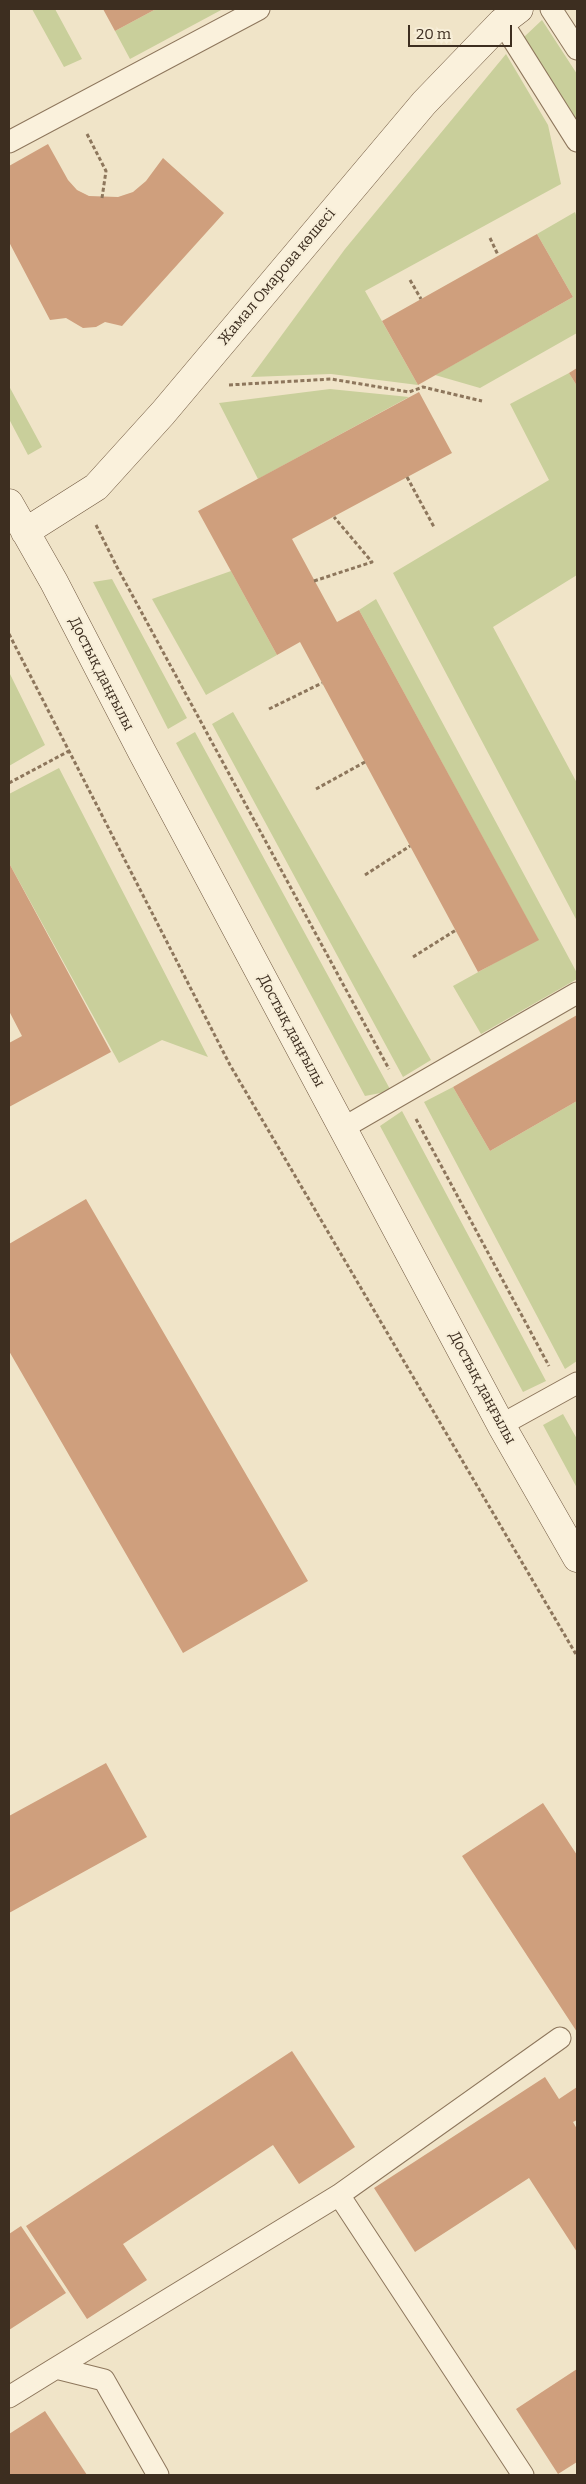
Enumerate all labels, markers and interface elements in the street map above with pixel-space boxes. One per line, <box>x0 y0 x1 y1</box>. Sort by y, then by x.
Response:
scale bar <box>411 15 515 47</box>
text: 20 m <box>416 25 451 43</box>
street label: Жамал Омарова көшесі <box>215 205 339 349</box>
street label: Достық даңғылы <box>65 614 137 734</box>
street label: Достық даңғылы <box>254 972 328 1090</box>
street label: Достық даңғылы <box>445 1329 519 1447</box>

